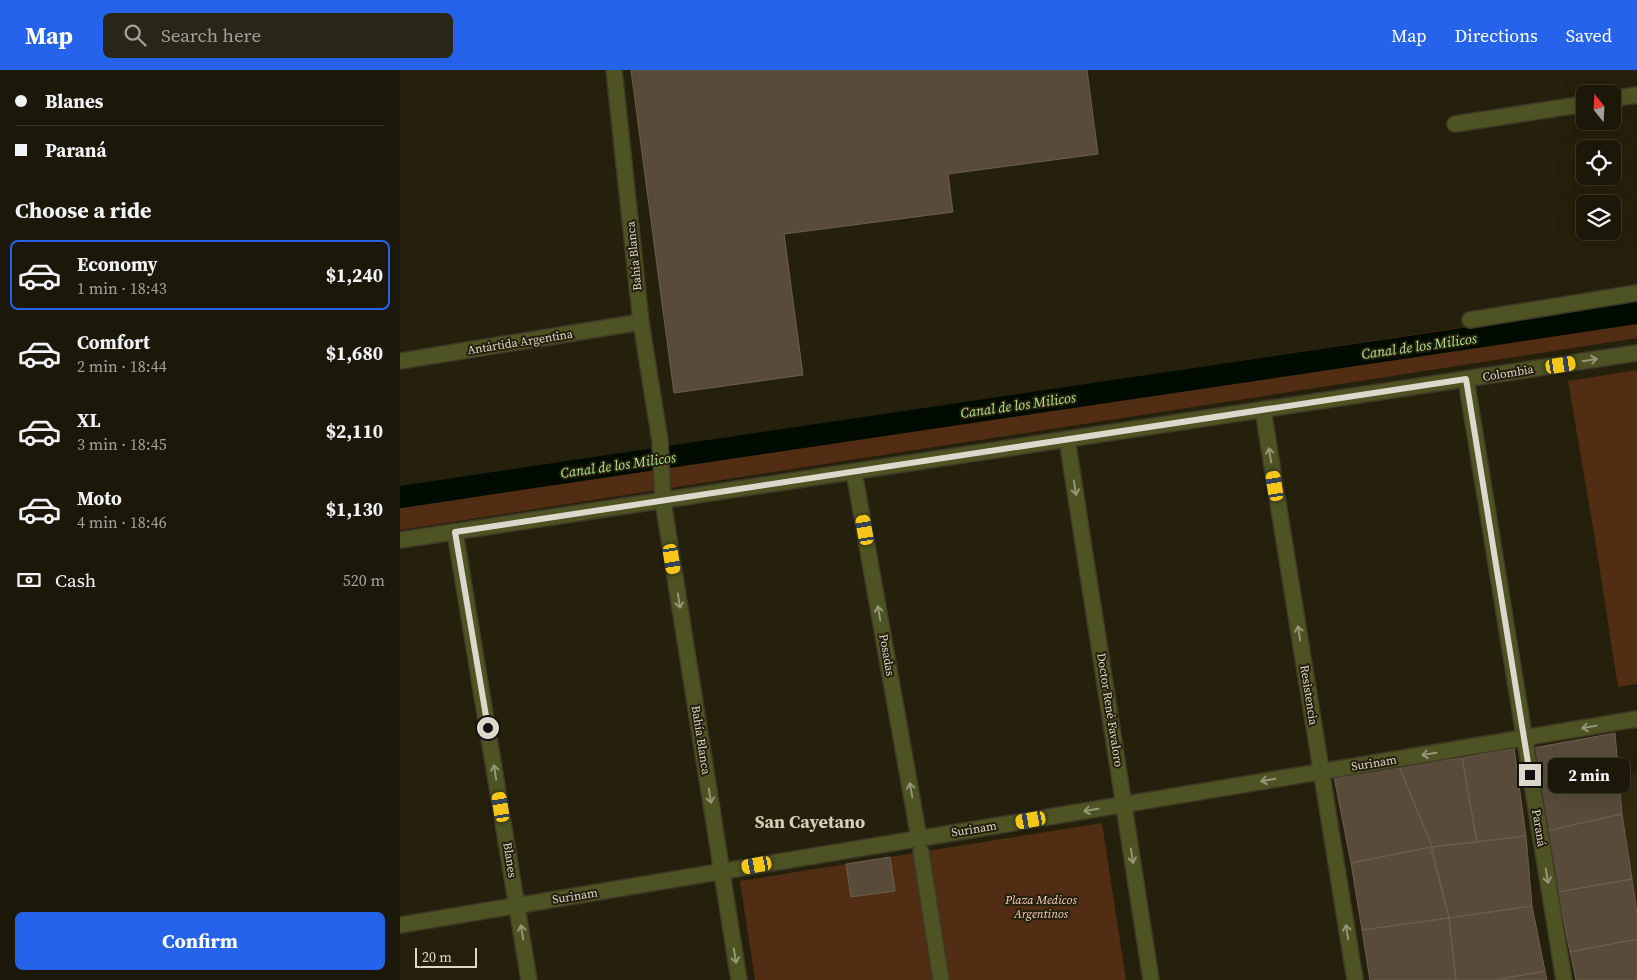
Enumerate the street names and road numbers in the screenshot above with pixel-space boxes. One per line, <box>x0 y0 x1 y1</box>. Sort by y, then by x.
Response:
street label: Bahía Blanca <box>622 220 646 291</box>
street label: Antártida Argentina <box>466 326 575 358</box>
street label: Colombia <box>1481 361 1536 385</box>
street label: Posadas <box>875 633 899 677</box>
street label: Doctor René Favaloro <box>1093 652 1127 769</box>
street label: Resistencia <box>1296 664 1322 727</box>
street label: Bahía Blanca <box>688 704 714 776</box>
street label: Surinam <box>1350 751 1398 774</box>
street label: Paraná <box>1528 808 1550 849</box>
street label: Surinam <box>950 817 998 840</box>
street label: Blanes <box>499 841 521 879</box>
street label: Surinam <box>551 884 599 907</box>

